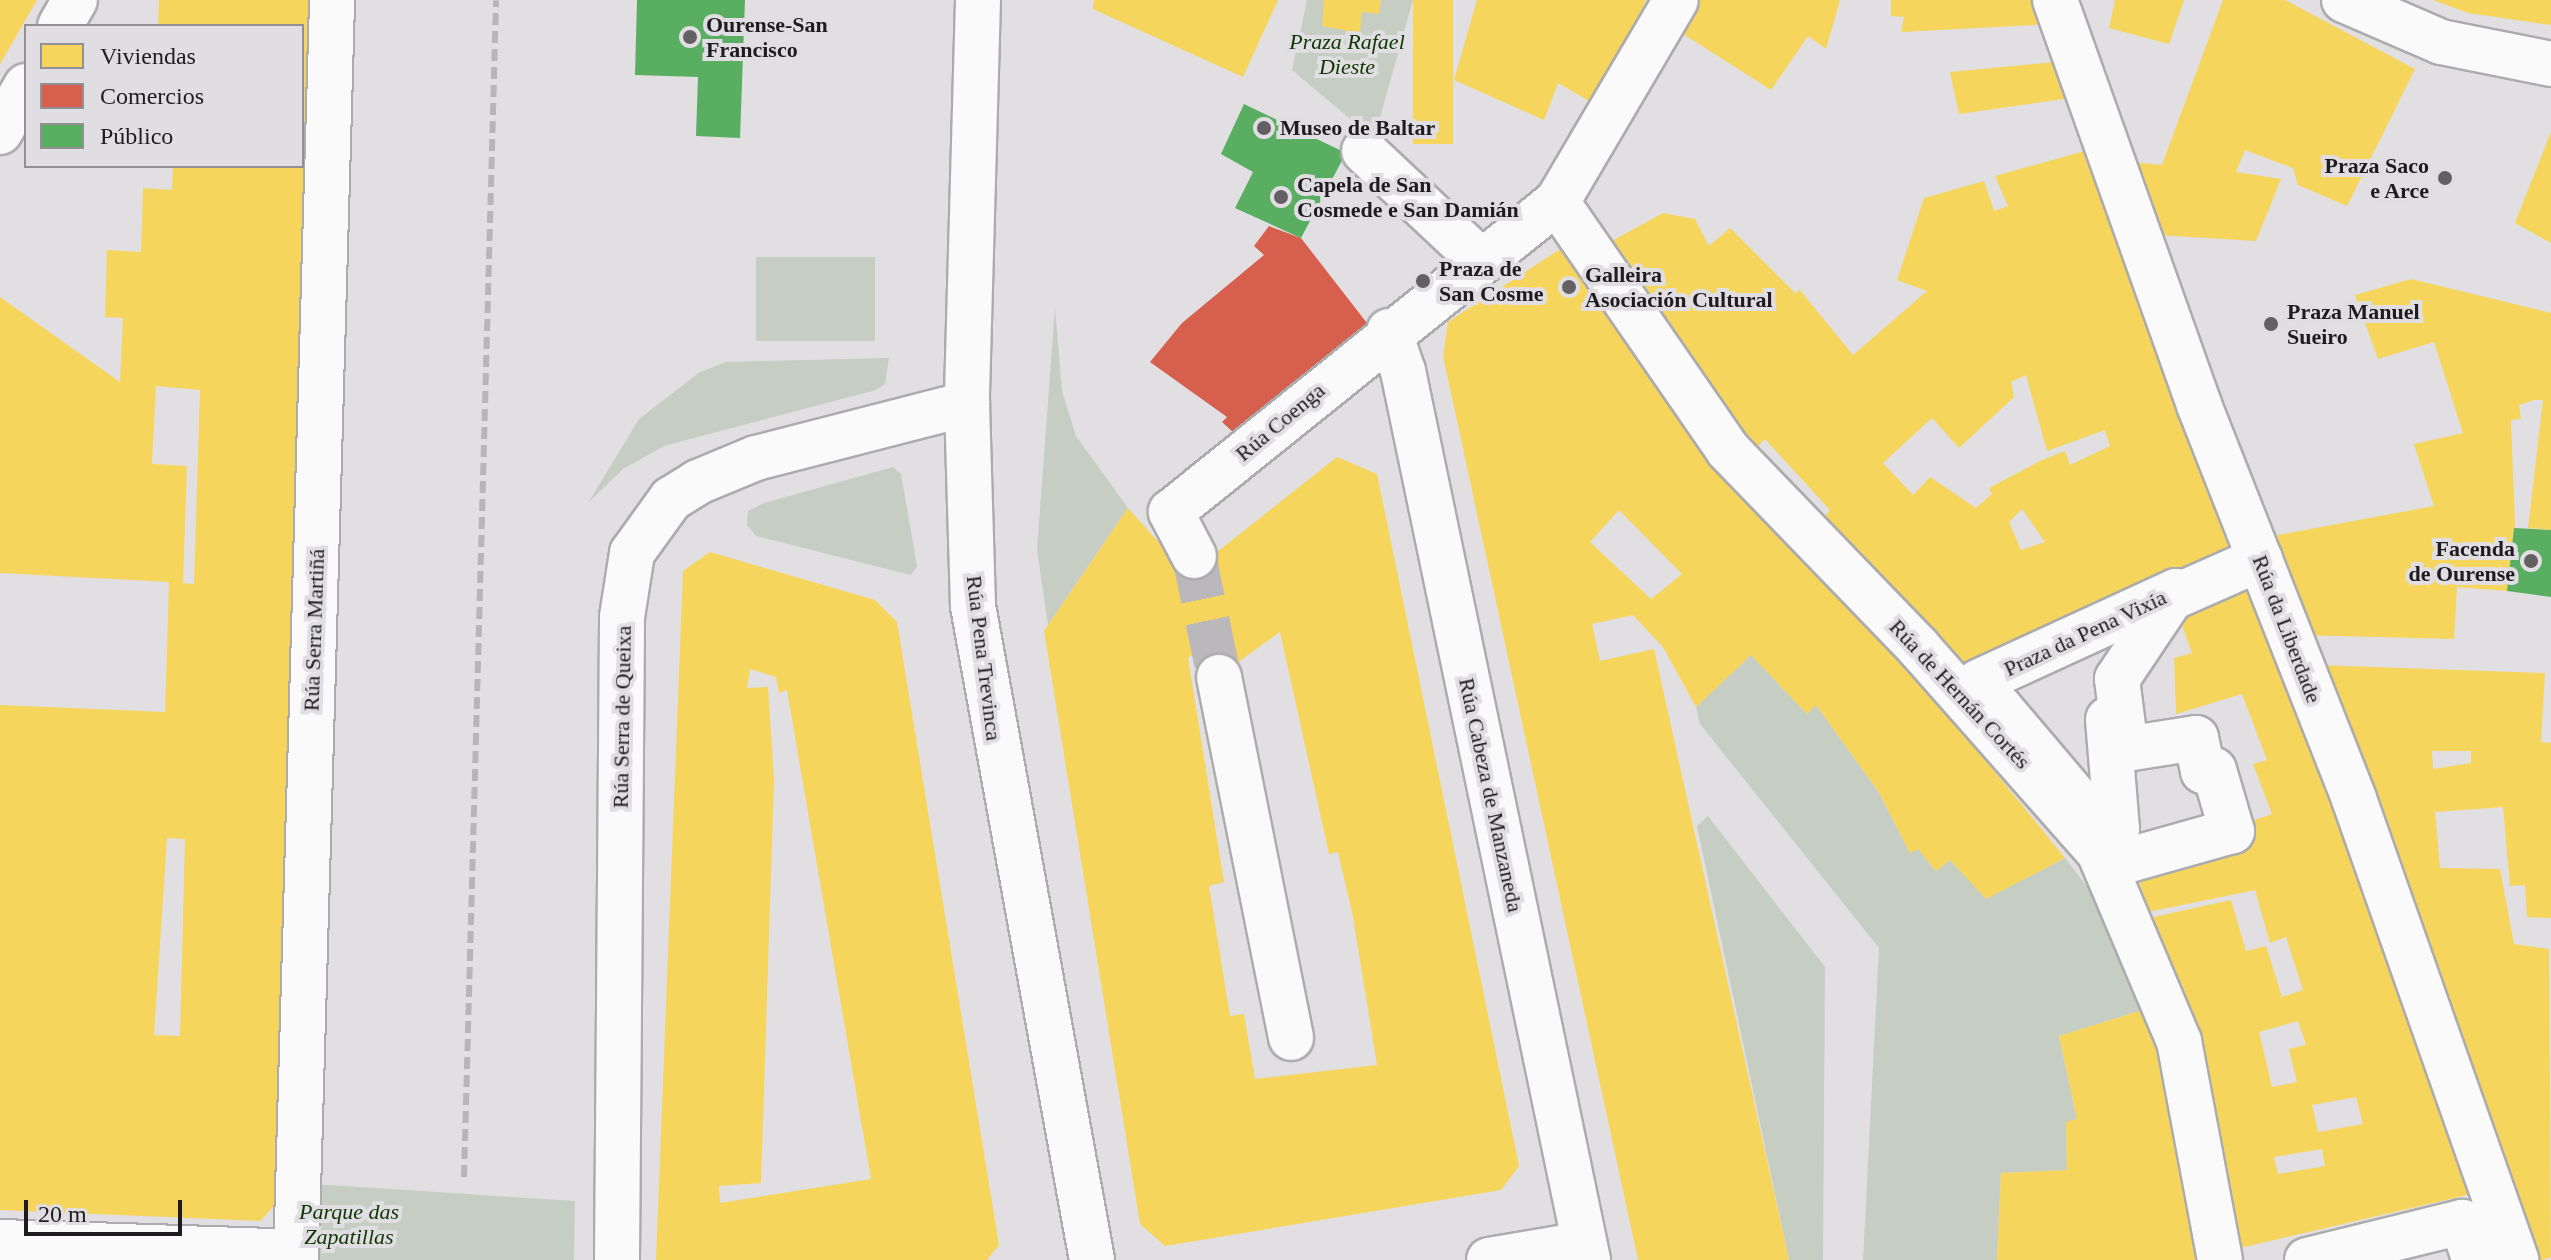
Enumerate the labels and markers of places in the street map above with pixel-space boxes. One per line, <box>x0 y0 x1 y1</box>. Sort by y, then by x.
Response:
place label: Ourense-San Francisco <box>706 11 828 62</box>
marker: Ourense-San Francisco <box>681 28 699 46</box>
place label: Museo de Baltar <box>1280 115 1435 141</box>
marker: Museo de Baltar <box>1255 119 1273 137</box>
place label: Praza Saco e Arce <box>2325 152 2429 204</box>
marker: Praza Saco e Arce <box>2436 169 2454 187</box>
place label: Capela de San Cosmede e San Damián <box>1297 171 1519 222</box>
marker: Capela de San Cosmede e San Damián <box>1272 188 1290 206</box>
place label: Praza de San Cosme <box>1439 255 1544 306</box>
place label: Galleira Asociación Cultural <box>1585 261 1773 312</box>
marker: Praza de San Cosme <box>1414 272 1432 290</box>
marker: Galleira Asociación Cultural <box>1560 278 1578 296</box>
place label: Praza Manuel Sueiro <box>2287 298 2420 350</box>
marker: Praza Manuel Sueiro <box>2262 315 2280 333</box>
place label: Facenda de Ourense <box>2408 535 2515 586</box>
marker: Facenda de Ourense <box>2522 552 2540 570</box>

